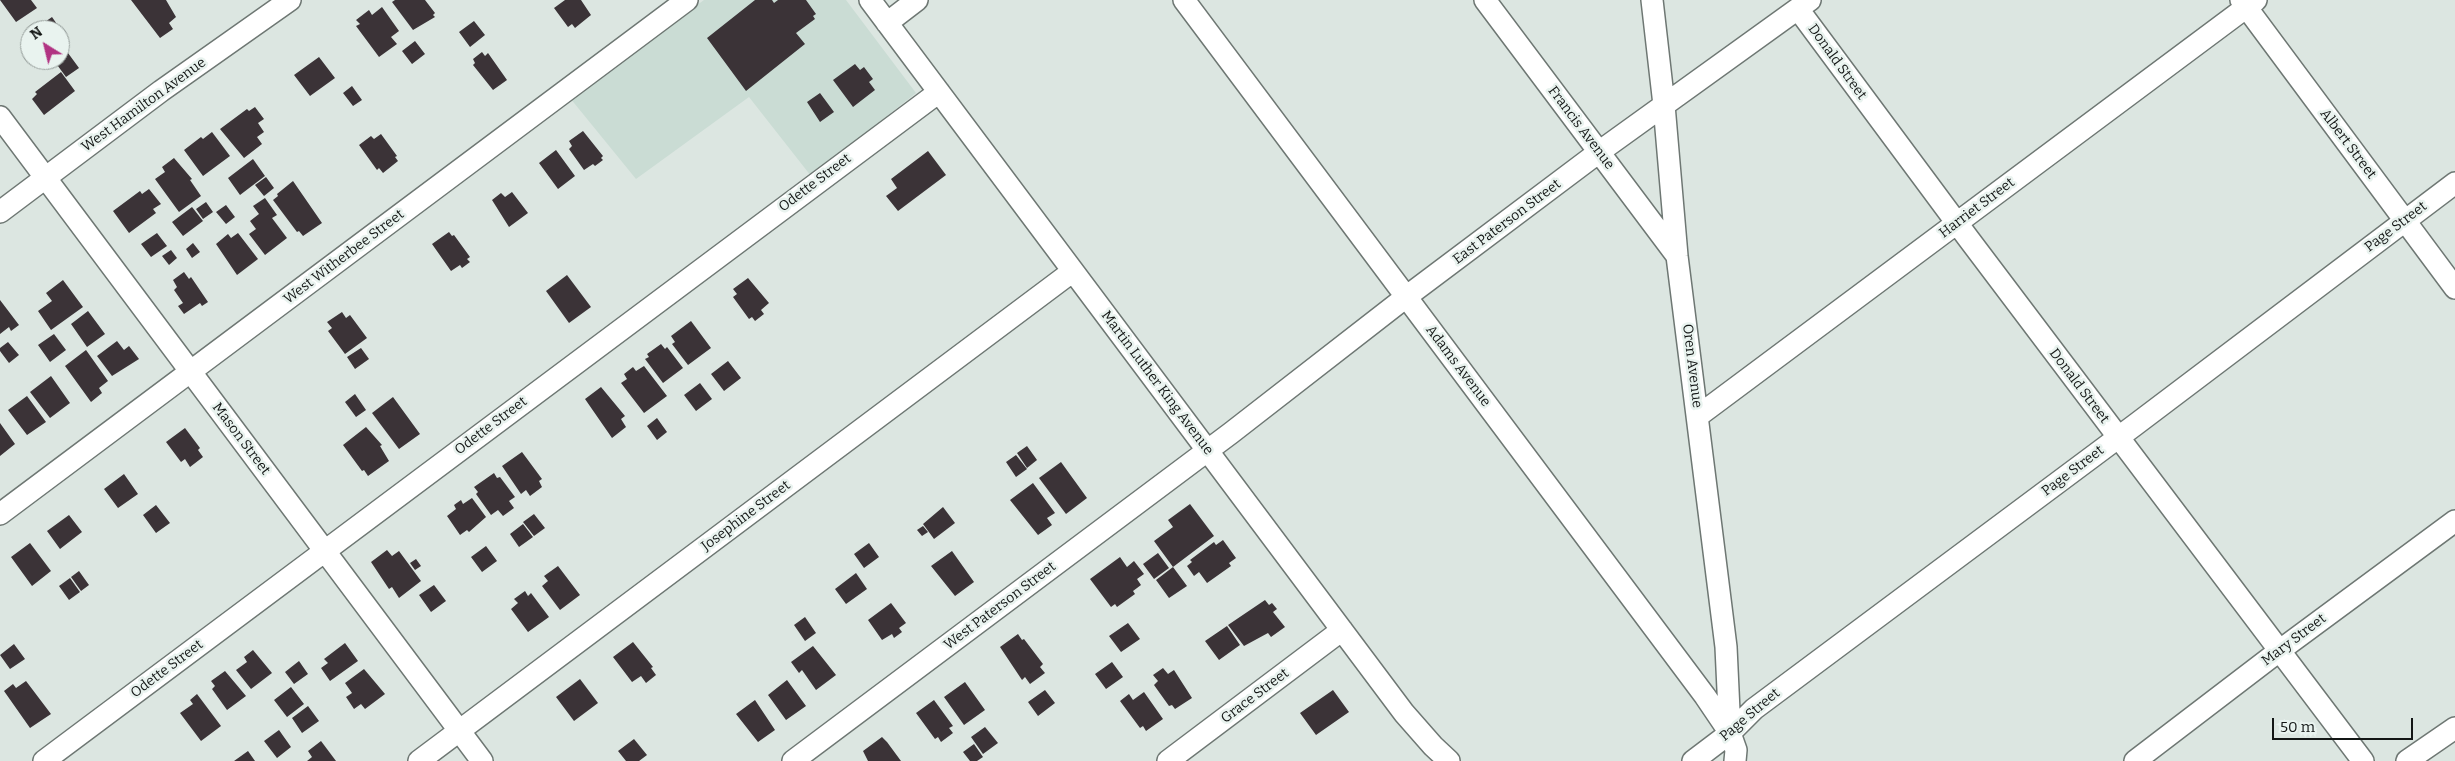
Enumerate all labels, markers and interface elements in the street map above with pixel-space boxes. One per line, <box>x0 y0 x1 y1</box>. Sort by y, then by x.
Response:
north arrow <box>20 20 70 70</box>
street label: Donald Street <box>1804 21 1870 103</box>
text: N <box>27 23 46 43</box>
street label: West Hamilton Avenue <box>79 54 209 156</box>
street label: Francis Avenue <box>1544 83 1618 173</box>
street label: Albert Street <box>2316 106 2380 182</box>
street label: Odette Street <box>776 150 854 216</box>
street label: Harriet Street <box>1936 174 2018 242</box>
street label: East Paterson Street <box>1450 176 1564 268</box>
street label: Page Street <box>2362 198 2430 256</box>
street label: West Witherbee Street <box>280 206 408 308</box>
street label: Martin Luther King Avenue <box>1097 308 1217 458</box>
street label: Adams Avenue <box>1422 322 1494 410</box>
street label: Oren Avenue <box>1679 323 1705 409</box>
street label: Donald Street <box>2045 345 2113 427</box>
street label: Odette Street <box>452 393 530 459</box>
street label: Mason Street <box>208 400 274 478</box>
street label: Page Street <box>2039 442 2107 500</box>
street label: Josephine Street <box>698 477 794 555</box>
street label: West Paterson Street <box>941 558 1059 654</box>
street label: Mary Street <box>2259 610 2329 670</box>
street label: Odette Street <box>128 636 206 702</box>
street label: Grace Street <box>1218 665 1292 727</box>
street label: Page Street <box>1717 685 1783 745</box>
scale bar <box>2275 708 2416 740</box>
text: 50 m <box>2280 718 2315 736</box>

